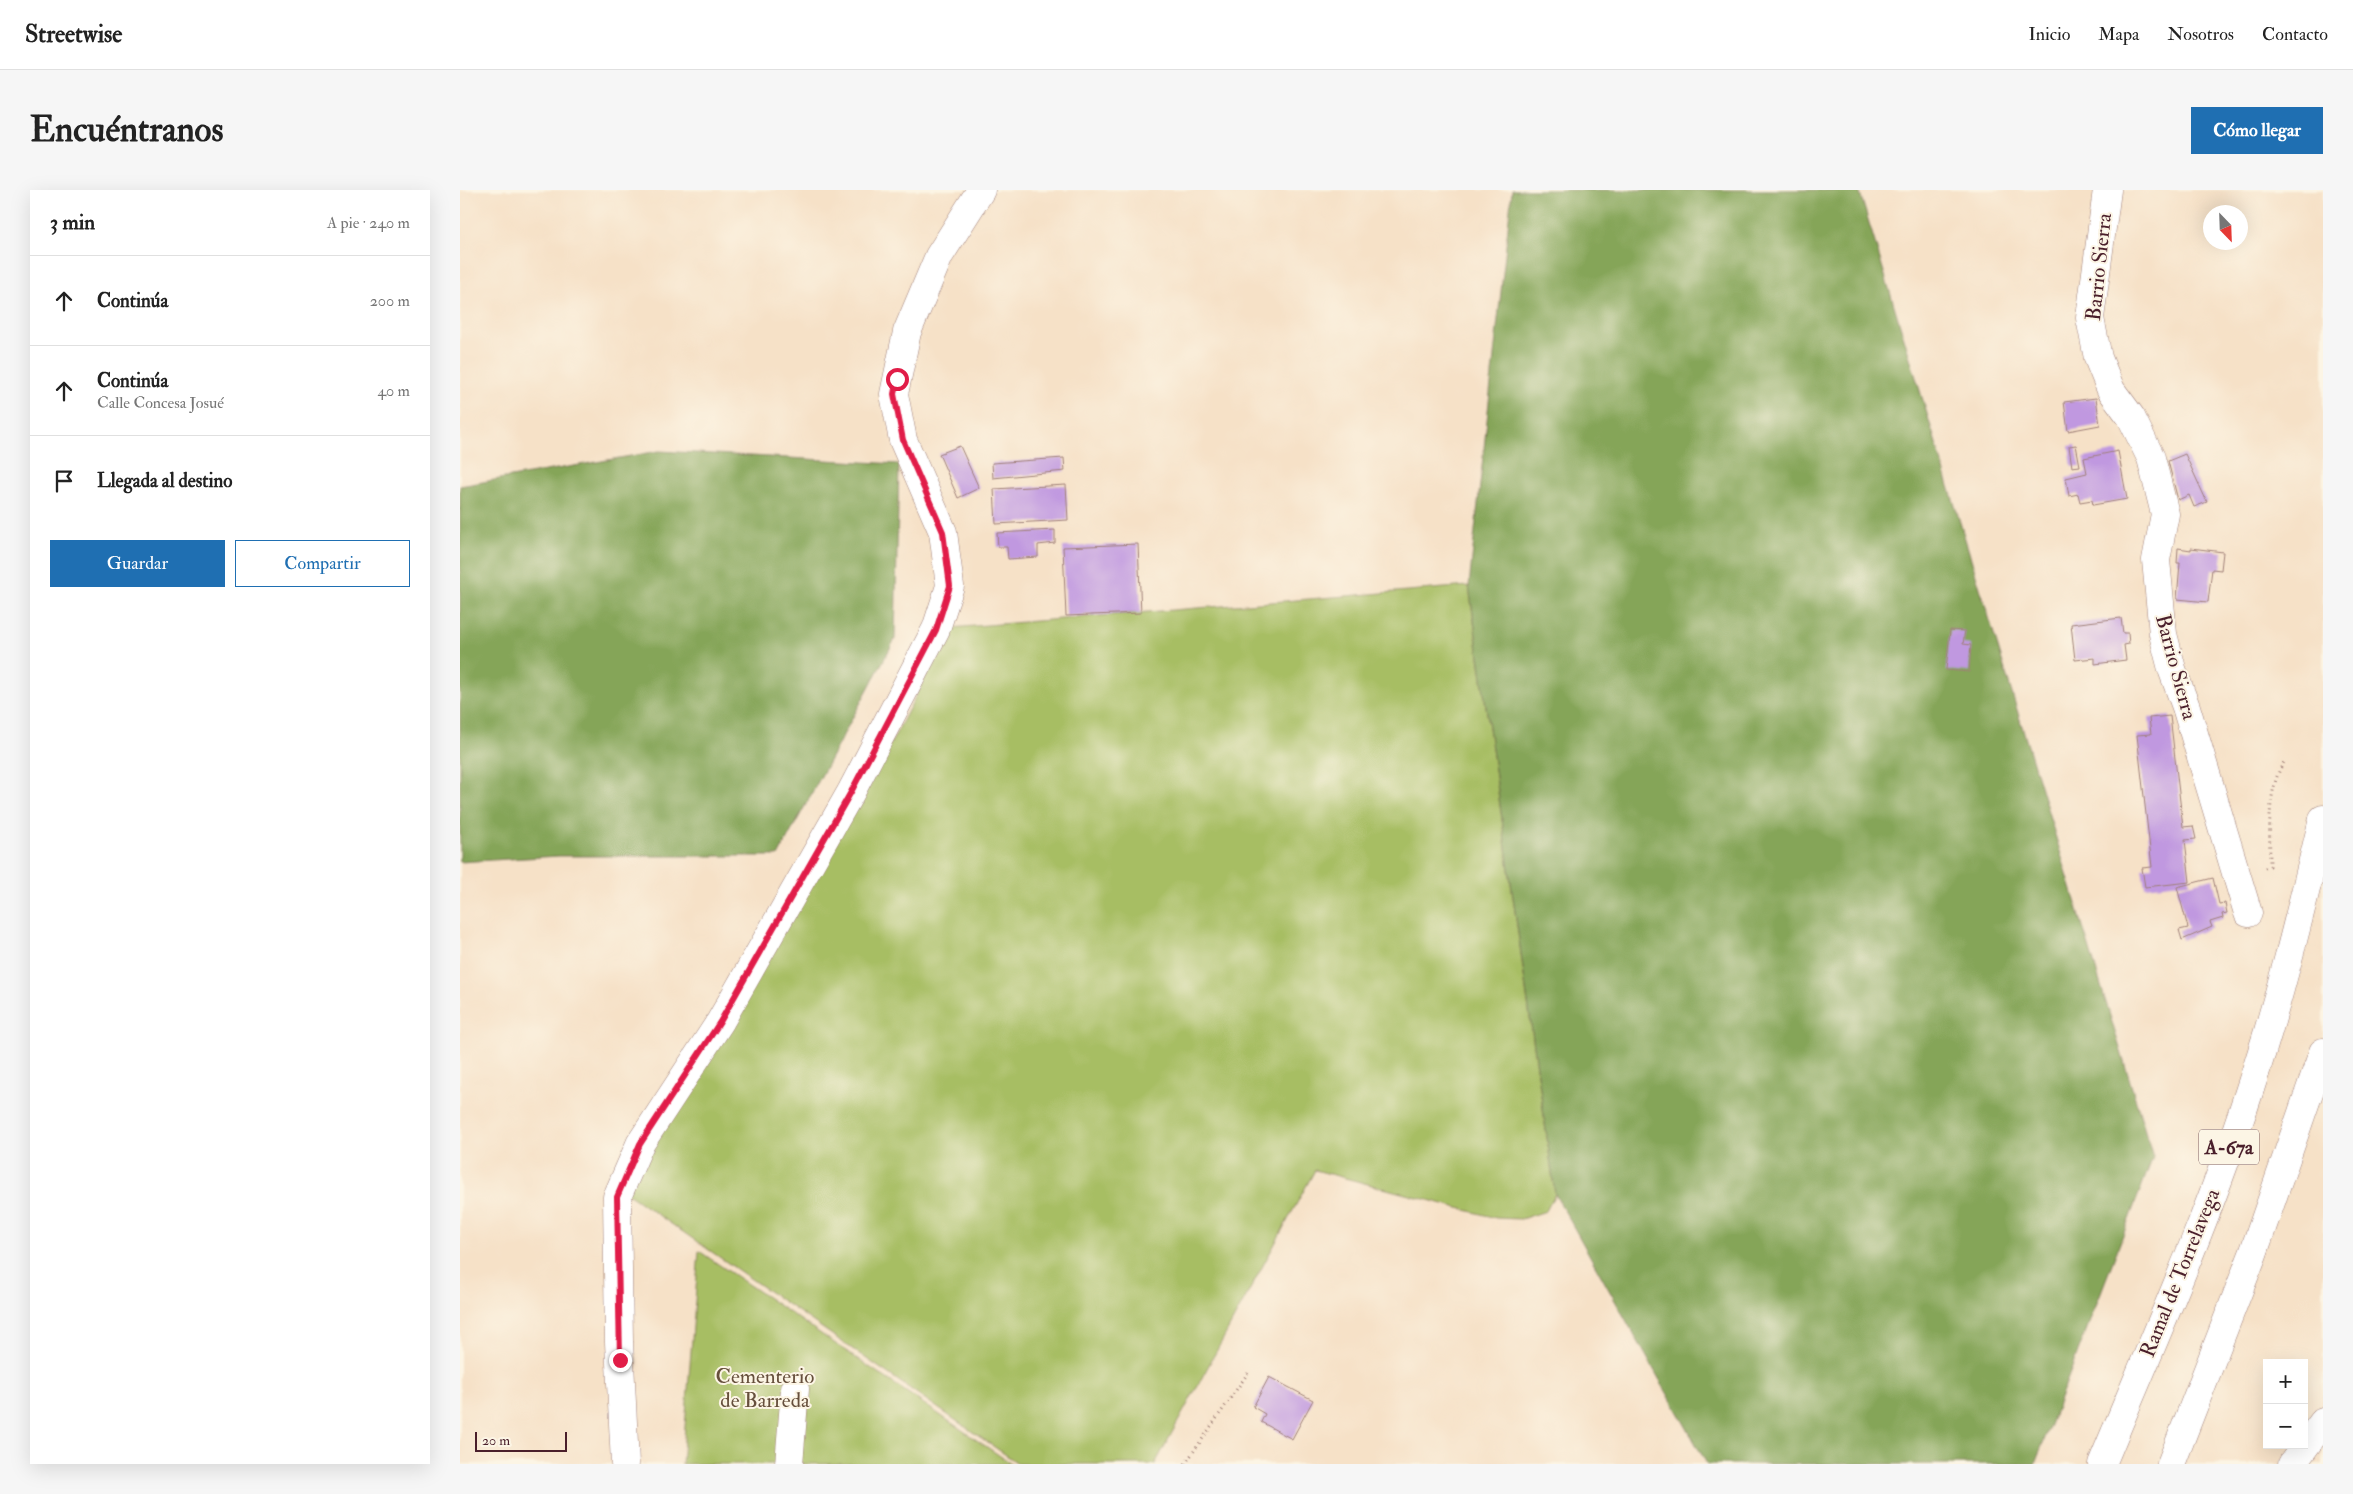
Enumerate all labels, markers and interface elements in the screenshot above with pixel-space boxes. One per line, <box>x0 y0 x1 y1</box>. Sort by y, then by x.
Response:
text: Streetwise <box>25 19 122 50</box>
text: Inicio <box>2028 23 2070 46</box>
text: Mapa <box>2098 23 2140 46</box>
text: Nosotros <box>2168 23 2234 46</box>
text: Contacto <box>2262 23 2328 46</box>
button: Cómo llegar <box>2191 107 2323 154</box>
text: Encuéntranos <box>30 108 223 152</box>
north arrow <box>2203 205 2248 250</box>
text: 3 min <box>50 209 95 236</box>
street label: Barrio Sierra <box>2080 211 2118 322</box>
text: A pie · 240 m <box>327 213 410 233</box>
icon: ahead <box>50 287 78 315</box>
text: Continúa <box>97 289 168 313</box>
text: 200 m <box>370 291 410 311</box>
route start <box>886 368 909 391</box>
text: Continúa <box>97 369 168 393</box>
icon: ahead <box>50 377 78 405</box>
text: 40 m <box>377 381 410 401</box>
text: Calle Concesa Josué <box>97 393 224 413</box>
icon: arrive <box>50 467 78 495</box>
text: Llegada al destino <box>97 469 232 493</box>
button: Guardar <box>50 540 225 587</box>
button: Compartir <box>235 540 410 587</box>
street label: Barrio Sierra <box>2149 611 2203 723</box>
road number: A-67a <box>2199 1130 2259 1164</box>
street label: Ramal de Torrelavega <box>2134 1184 2226 1361</box>
route end <box>609 1349 632 1372</box>
map controls <box>2263 1359 2308 1449</box>
button: + <box>2263 1359 2308 1404</box>
park label: Cementerio de Barreda <box>716 1363 814 1414</box>
button: − <box>2263 1404 2308 1449</box>
scale bar <box>475 1429 568 1452</box>
text: 20 m <box>482 1432 510 1449</box>

